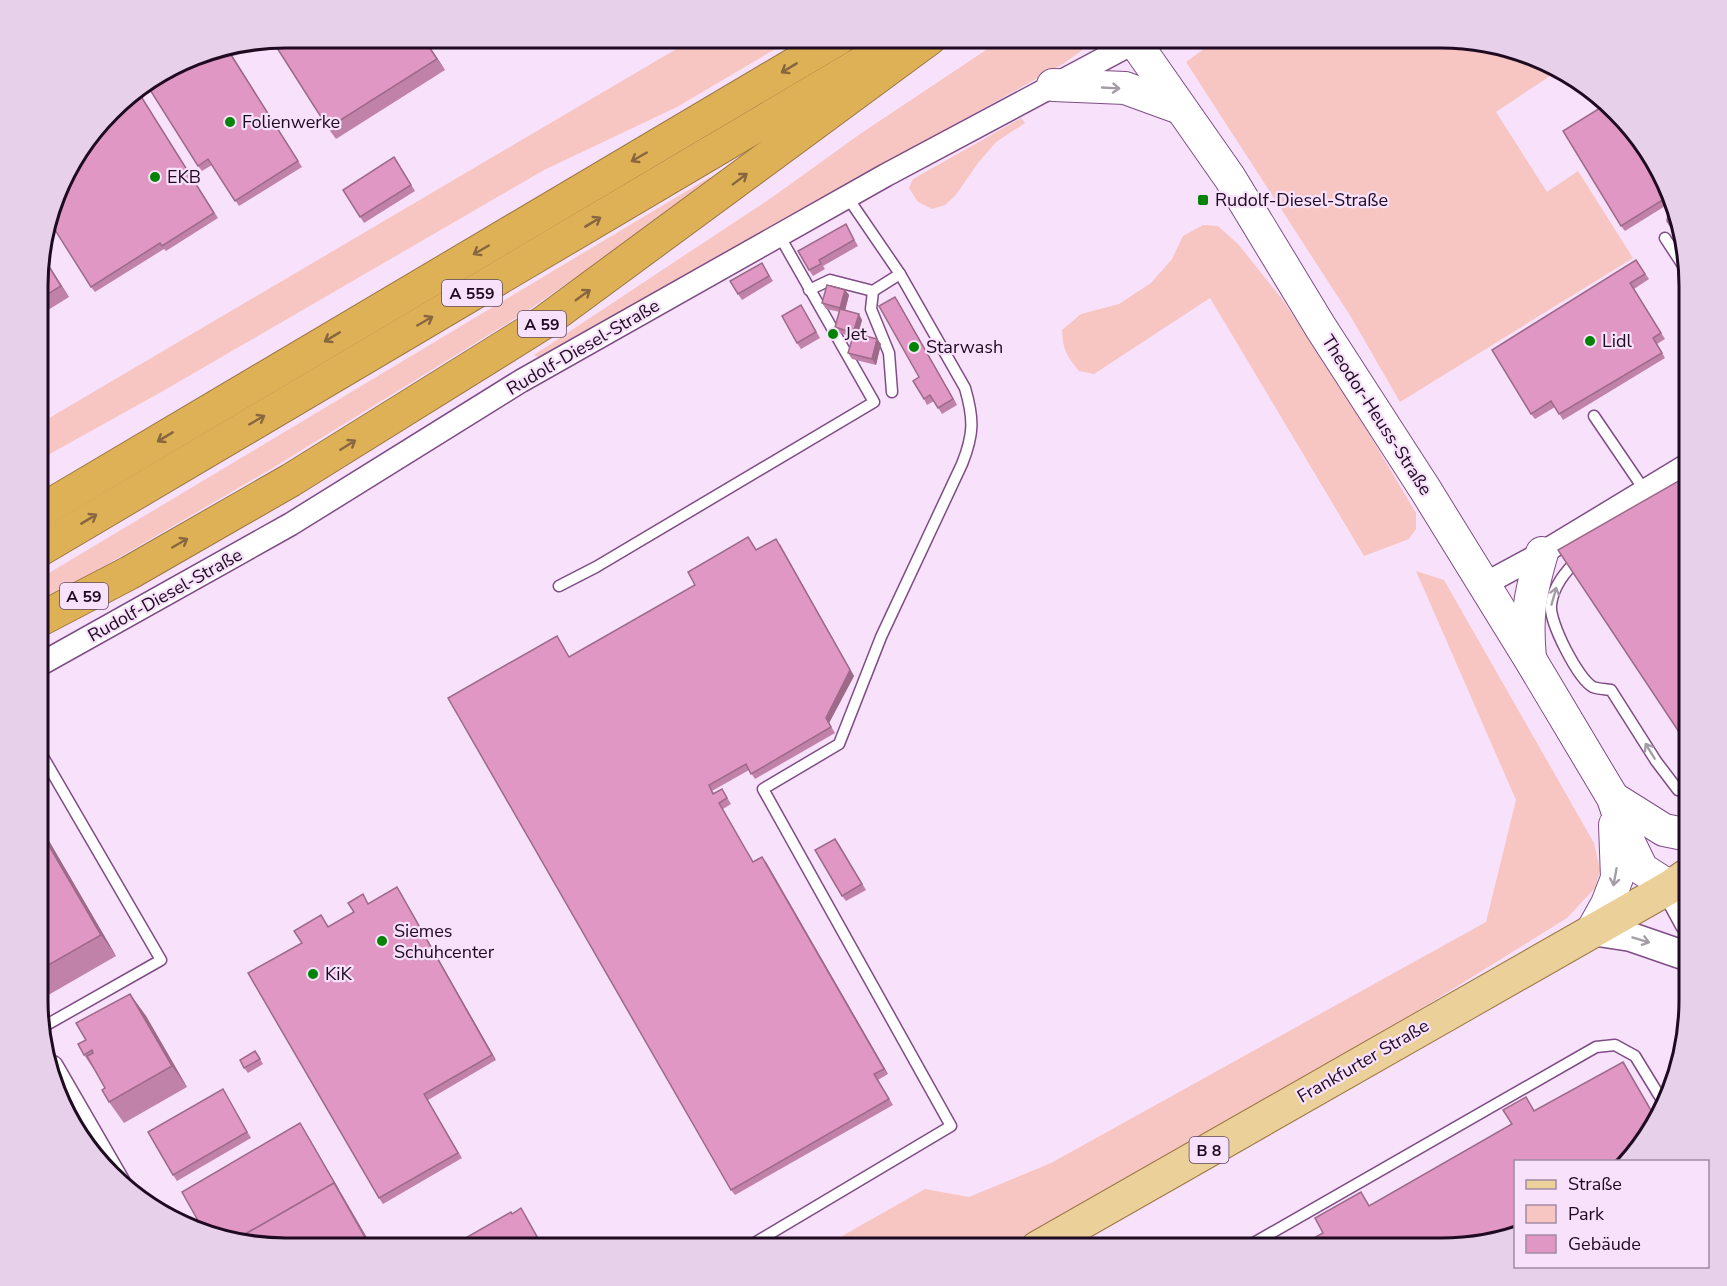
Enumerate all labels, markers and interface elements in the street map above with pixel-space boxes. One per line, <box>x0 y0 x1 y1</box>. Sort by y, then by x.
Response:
one-way arrow <box>781 62 798 74</box>
one-way arrow <box>1101 82 1121 93</box>
place label: Folienwerke <box>242 110 340 134</box>
marker: Folienwerke <box>223 115 237 129</box>
one-way arrow <box>631 152 648 164</box>
place label: EKB <box>167 165 201 189</box>
marker: EKB <box>148 170 162 184</box>
one-way arrow <box>732 172 748 185</box>
place label: Rudolf-Diesel-Straße <box>1215 188 1388 212</box>
marker: Rudolf-Diesel-Straße <box>1196 193 1210 207</box>
one-way arrow <box>584 216 601 228</box>
one-way arrow <box>473 244 490 256</box>
road number: A 559 <box>442 280 502 306</box>
one-way arrow <box>575 288 591 301</box>
street label: Rudolf-Diesel-Straße <box>502 293 664 401</box>
road number: A 59 <box>518 311 566 337</box>
one-way arrow <box>416 315 433 327</box>
place label: Jet <box>844 322 867 346</box>
marker: Jet <box>826 327 840 341</box>
place label: Lidl <box>1602 329 1632 353</box>
street label: Theodor-Heuss-Straße <box>1316 330 1438 500</box>
one-way arrow <box>324 332 341 344</box>
marker: Lidl <box>1583 334 1597 348</box>
place label: Starwash <box>926 335 1003 359</box>
marker: Starwash <box>907 340 921 354</box>
one-way arrow <box>248 414 265 426</box>
one-way arrow <box>156 432 173 444</box>
one-way arrow <box>339 438 356 450</box>
one-way arrow <box>80 513 97 525</box>
one-way arrow <box>171 537 188 549</box>
street label: Rudolf-Diesel-Straße <box>84 543 246 647</box>
road number: A 59 <box>60 583 108 609</box>
one-way arrow <box>1549 587 1560 606</box>
one-way arrow <box>1644 743 1657 760</box>
one-way arrow <box>1609 867 1620 886</box>
place label: Siemes Schuhcenter <box>394 919 495 964</box>
marker: Siemes Schuhcenter <box>375 934 389 948</box>
one-way arrow <box>1631 935 1650 946</box>
place label: KiK <box>325 962 352 986</box>
marker: KiK <box>306 967 320 981</box>
street label: Frankfurter Straße <box>1293 1013 1433 1109</box>
road number: B 8 <box>1190 1137 1228 1163</box>
legend <box>1514 1160 1709 1268</box>
text: Straße <box>1568 1172 1622 1196</box>
text: Park <box>1568 1202 1605 1226</box>
text: Gebäude <box>1568 1232 1641 1256</box>

